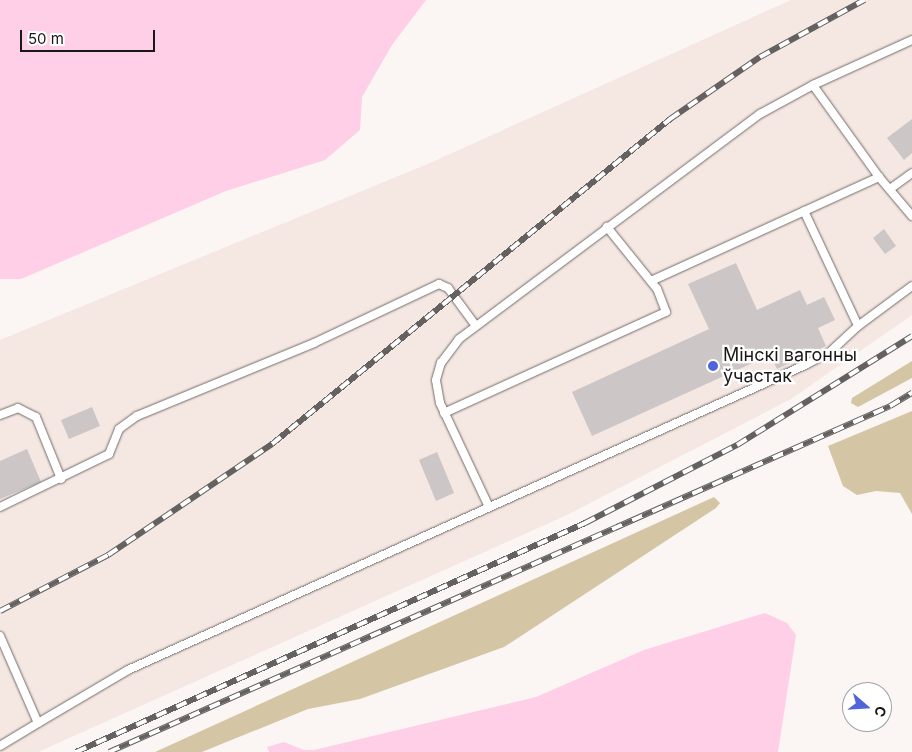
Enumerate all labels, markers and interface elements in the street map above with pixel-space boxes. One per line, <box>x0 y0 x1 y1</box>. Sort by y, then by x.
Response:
scale bar <box>22 20 158 52</box>
text: 50 m <box>28 29 64 48</box>
place label: Мінскі вагонны ўчастак <box>723 345 857 388</box>
marker: Мінскі вагонны ўчастак <box>707 360 719 372</box>
north arrow <box>842 682 892 732</box>
text: С <box>871 704 890 719</box>

